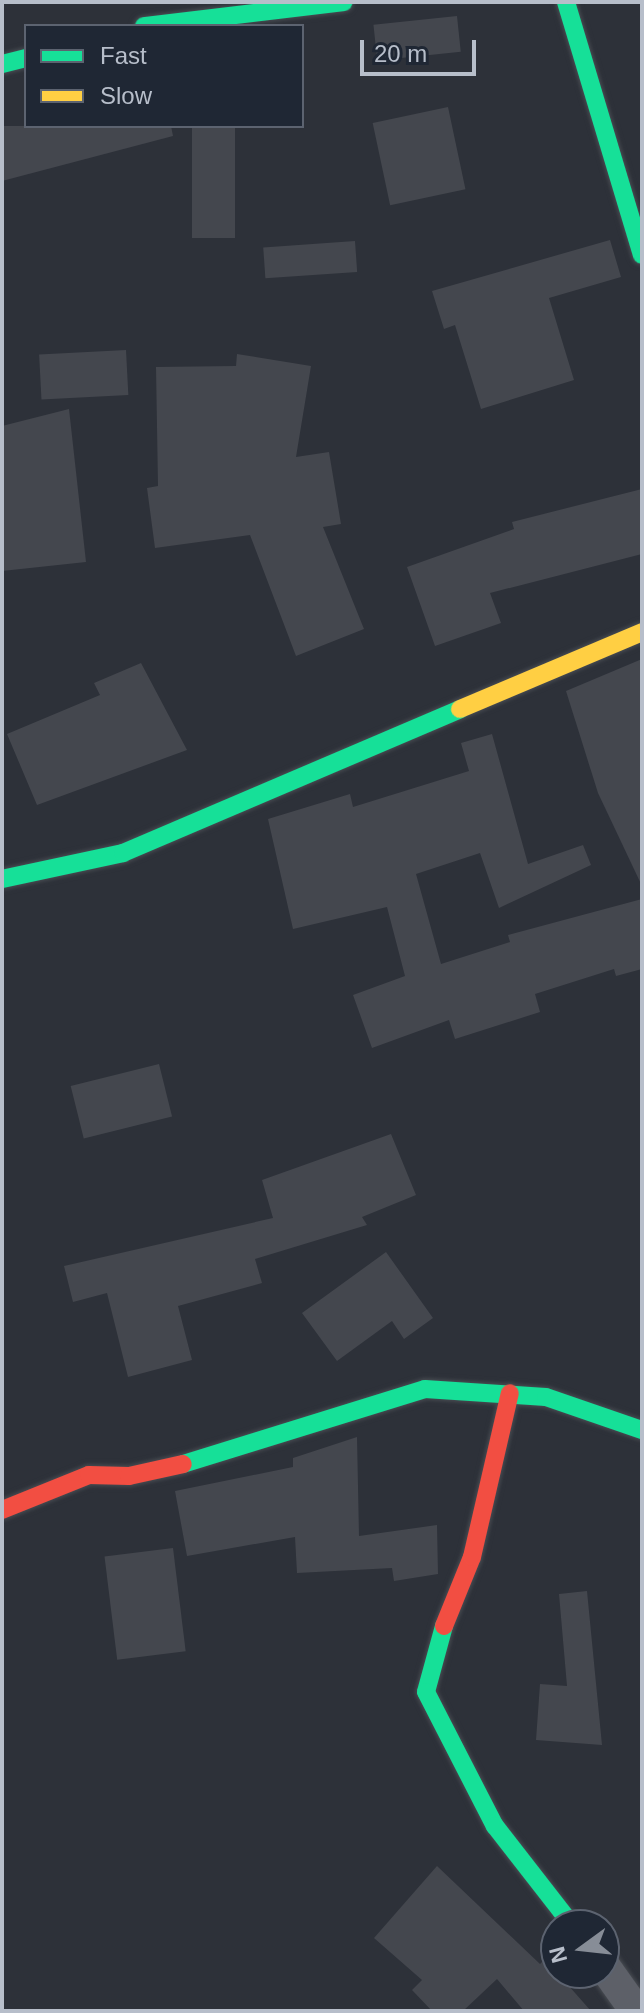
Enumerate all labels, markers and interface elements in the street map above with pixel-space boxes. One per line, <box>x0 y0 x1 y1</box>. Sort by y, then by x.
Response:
legend <box>24 24 304 128</box>
scale bar <box>364 24 480 74</box>
text: 20 m <box>374 40 427 67</box>
text: Fast <box>100 42 147 69</box>
text: Slow <box>100 82 152 109</box>
north arrow <box>540 1909 620 1989</box>
text: N <box>544 1944 572 1966</box>

